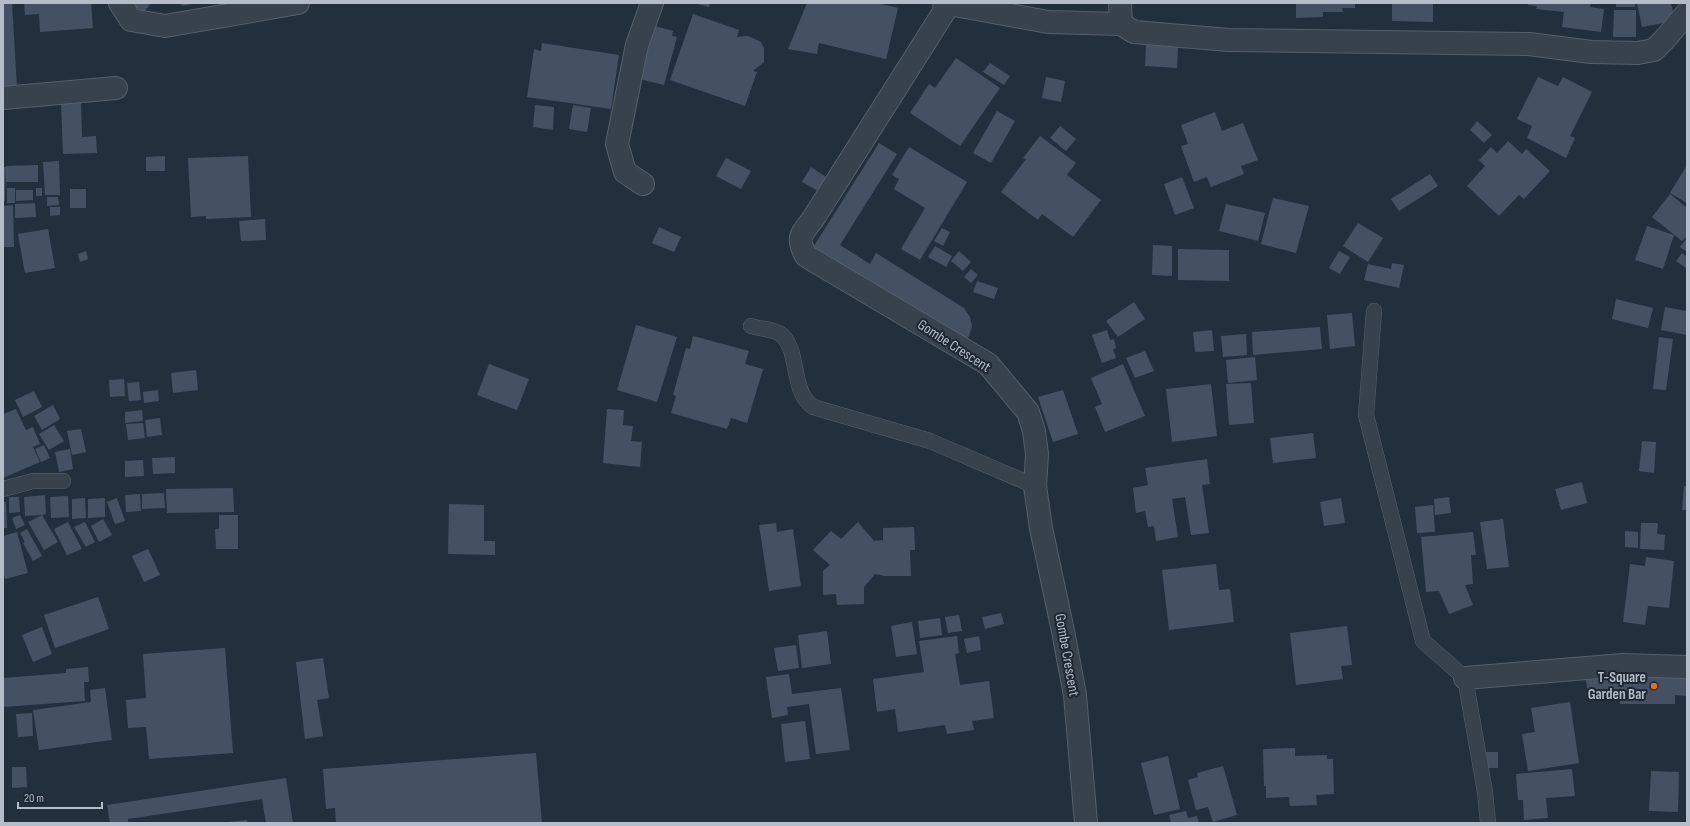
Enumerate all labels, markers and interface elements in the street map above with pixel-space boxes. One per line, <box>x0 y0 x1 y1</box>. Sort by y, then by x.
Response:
street label: Gombe Crescent <box>914 315 995 377</box>
street label: Gombe Crescent <box>1050 612 1084 698</box>
place label: T-Square Garden Bar <box>1588 668 1646 704</box>
marker: T-Square Garden Bar <box>1649 681 1659 691</box>
scale bar <box>18 784 102 810</box>
text: 20 m <box>24 791 44 806</box>

